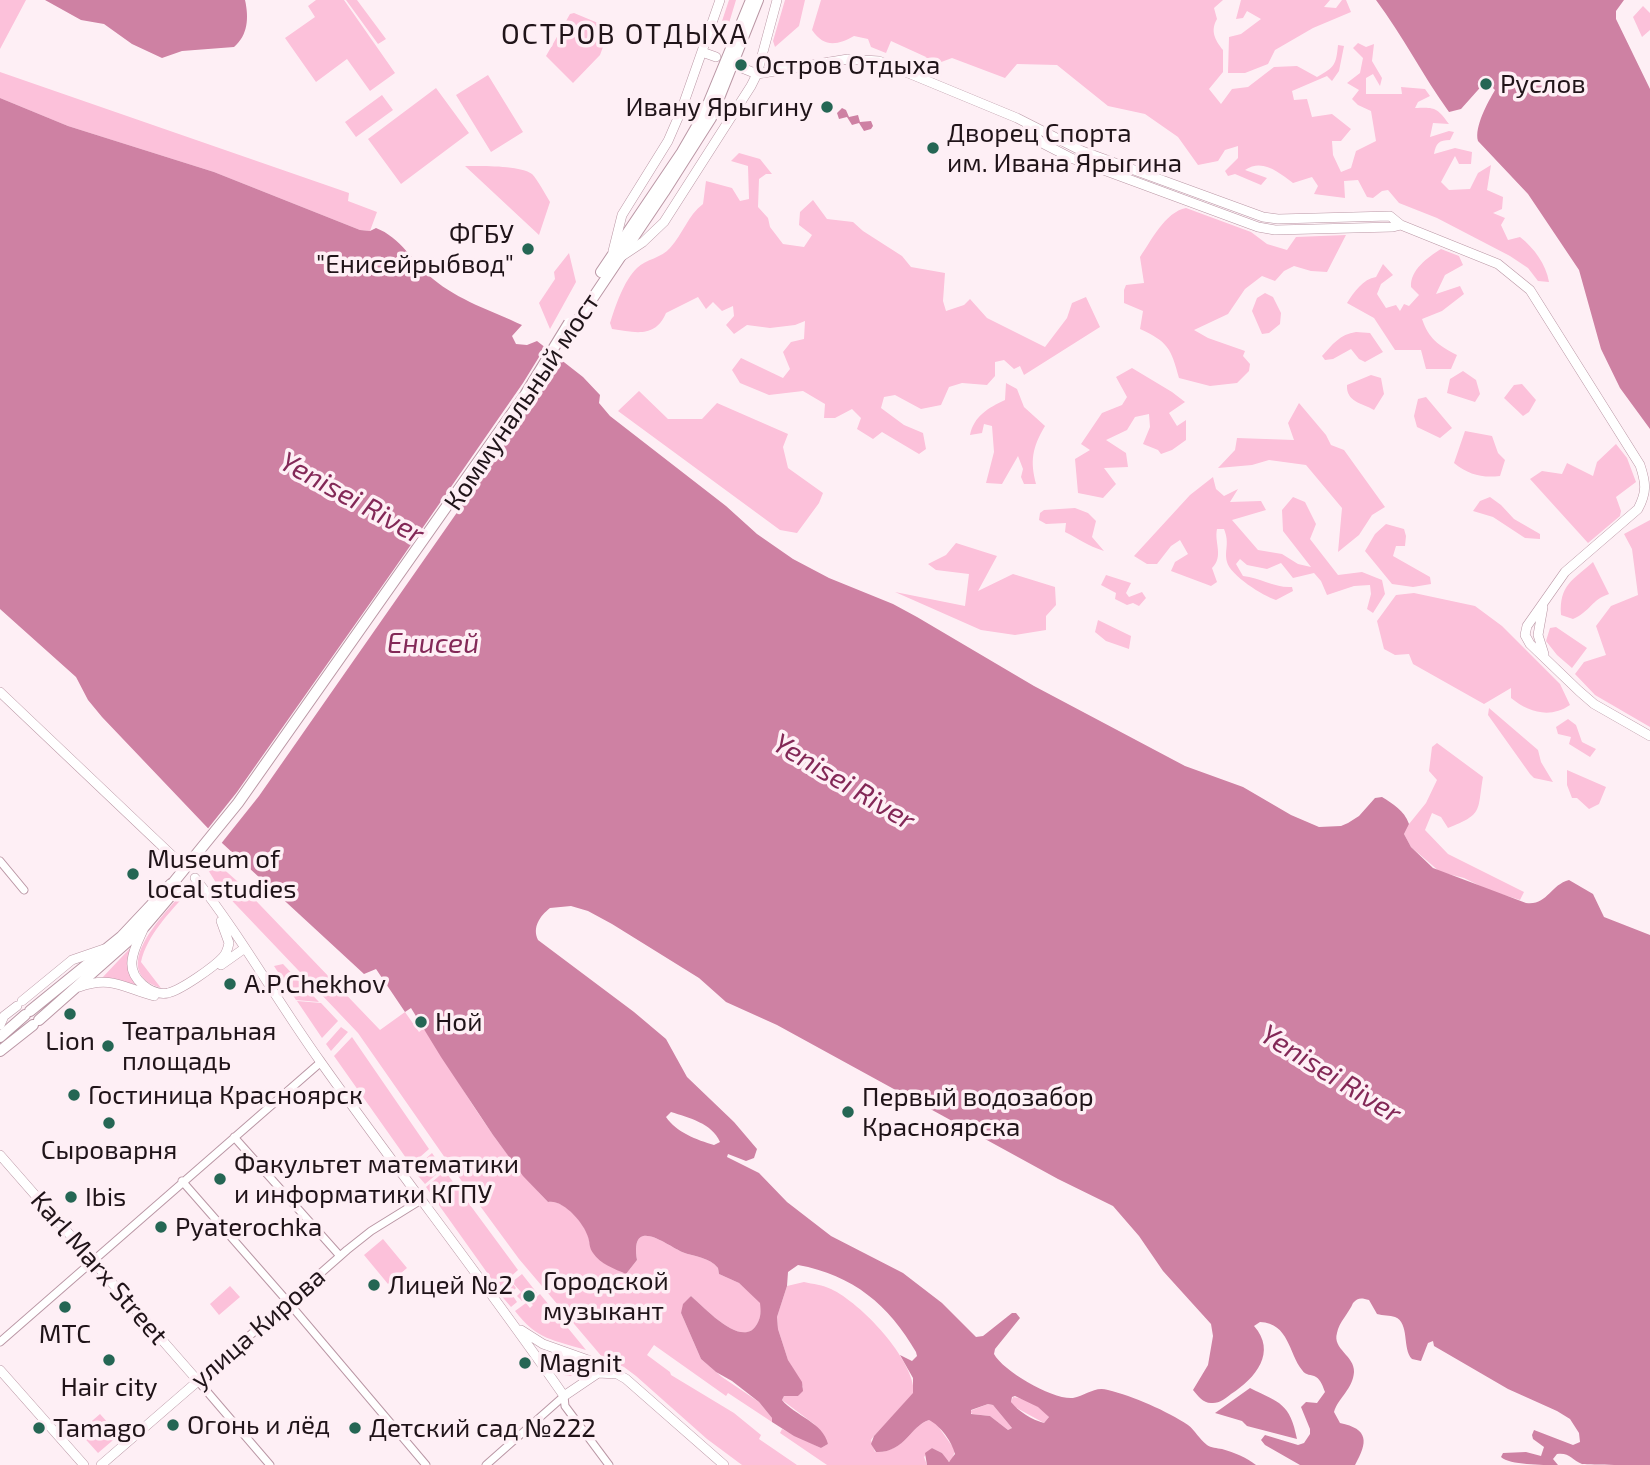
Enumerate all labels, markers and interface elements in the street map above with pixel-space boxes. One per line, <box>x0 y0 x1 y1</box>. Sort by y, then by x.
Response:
district label: ОСТРОВ ОТДЫХА <box>503 18 747 52</box>
place label: Остров Отдыха <box>755 49 940 81</box>
marker: Остров Отдыха <box>733 57 749 73</box>
place label: Руслов <box>1500 68 1586 100</box>
marker: Руслов <box>1478 76 1494 92</box>
place label: Ивану Ярыгину <box>625 91 813 123</box>
marker: Ивану Ярыгину <box>819 99 835 115</box>
place label: Дворец Спорта им. Ивана Ярыгина <box>947 117 1182 178</box>
marker: Дворец Спорта им. Ивана Ярыгина <box>925 140 941 156</box>
place label: ФГБУ "Енисейрыбвод" <box>316 218 514 280</box>
marker: ФГБУ "Енисейрыбвод" <box>520 241 536 257</box>
street label: Коммунальный мост <box>438 287 606 517</box>
water label: Yenisei River <box>274 445 430 551</box>
water label: Енисей <box>387 627 479 661</box>
water label: Yenisei River <box>767 726 921 838</box>
place label: Museum of local studies <box>147 843 296 904</box>
marker: Museum of local studies <box>125 866 141 882</box>
place label: A.P.Chekhov <box>244 968 386 1000</box>
marker: A.P.Chekhov <box>222 976 238 992</box>
marker: Lion <box>62 1006 78 1022</box>
place label: Ной <box>435 1006 482 1038</box>
marker: Ной <box>413 1014 429 1030</box>
place label: Театральная площадь <box>122 1015 276 1076</box>
water label: Yenisei River <box>1254 1017 1408 1131</box>
place label: Lion <box>45 1025 95 1057</box>
marker: Театральная площадь <box>100 1038 116 1054</box>
place label: Гостиница Красноярск <box>88 1079 363 1111</box>
place label: Первый водозабор Красноярска <box>862 1081 1094 1142</box>
marker: Гостиница Красноярск <box>66 1087 82 1103</box>
marker: Первый водозабор Красноярска <box>840 1104 856 1120</box>
marker: Сыроварня <box>101 1115 117 1131</box>
place label: Сыроварня <box>41 1134 177 1166</box>
place label: Факультет математики и информатики КГПУ <box>234 1148 519 1210</box>
marker: Факультет математики и информатики КГПУ <box>212 1171 228 1187</box>
place label: Ibis <box>85 1181 126 1213</box>
street label: Karl Marx Street <box>24 1185 174 1351</box>
marker: Ibis <box>63 1189 79 1205</box>
place label: Pyaterochka <box>175 1211 322 1243</box>
marker: Pyaterochka <box>153 1219 169 1235</box>
street label: улица Кирова <box>184 1261 332 1395</box>
place label: Городской музыкант <box>543 1265 669 1326</box>
place label: Лицей №2 <box>388 1269 513 1301</box>
marker: Лицей №2 <box>366 1277 382 1293</box>
marker: Городской музыкант <box>521 1288 537 1304</box>
marker: МТС <box>57 1299 73 1315</box>
place label: МТС <box>39 1318 91 1350</box>
place label: Magnit <box>539 1347 622 1379</box>
marker: Hair city <box>101 1352 117 1368</box>
marker: Magnit <box>517 1355 533 1371</box>
place label: Hair city <box>60 1371 158 1403</box>
place label: Огонь и лёд <box>187 1409 330 1441</box>
place label: Tamago <box>53 1412 146 1444</box>
place label: Детский сад №222 <box>369 1412 596 1444</box>
marker: Огонь и лёд <box>165 1417 181 1433</box>
marker: Tamago <box>31 1420 47 1436</box>
marker: Детский сад №222 <box>347 1420 363 1436</box>

